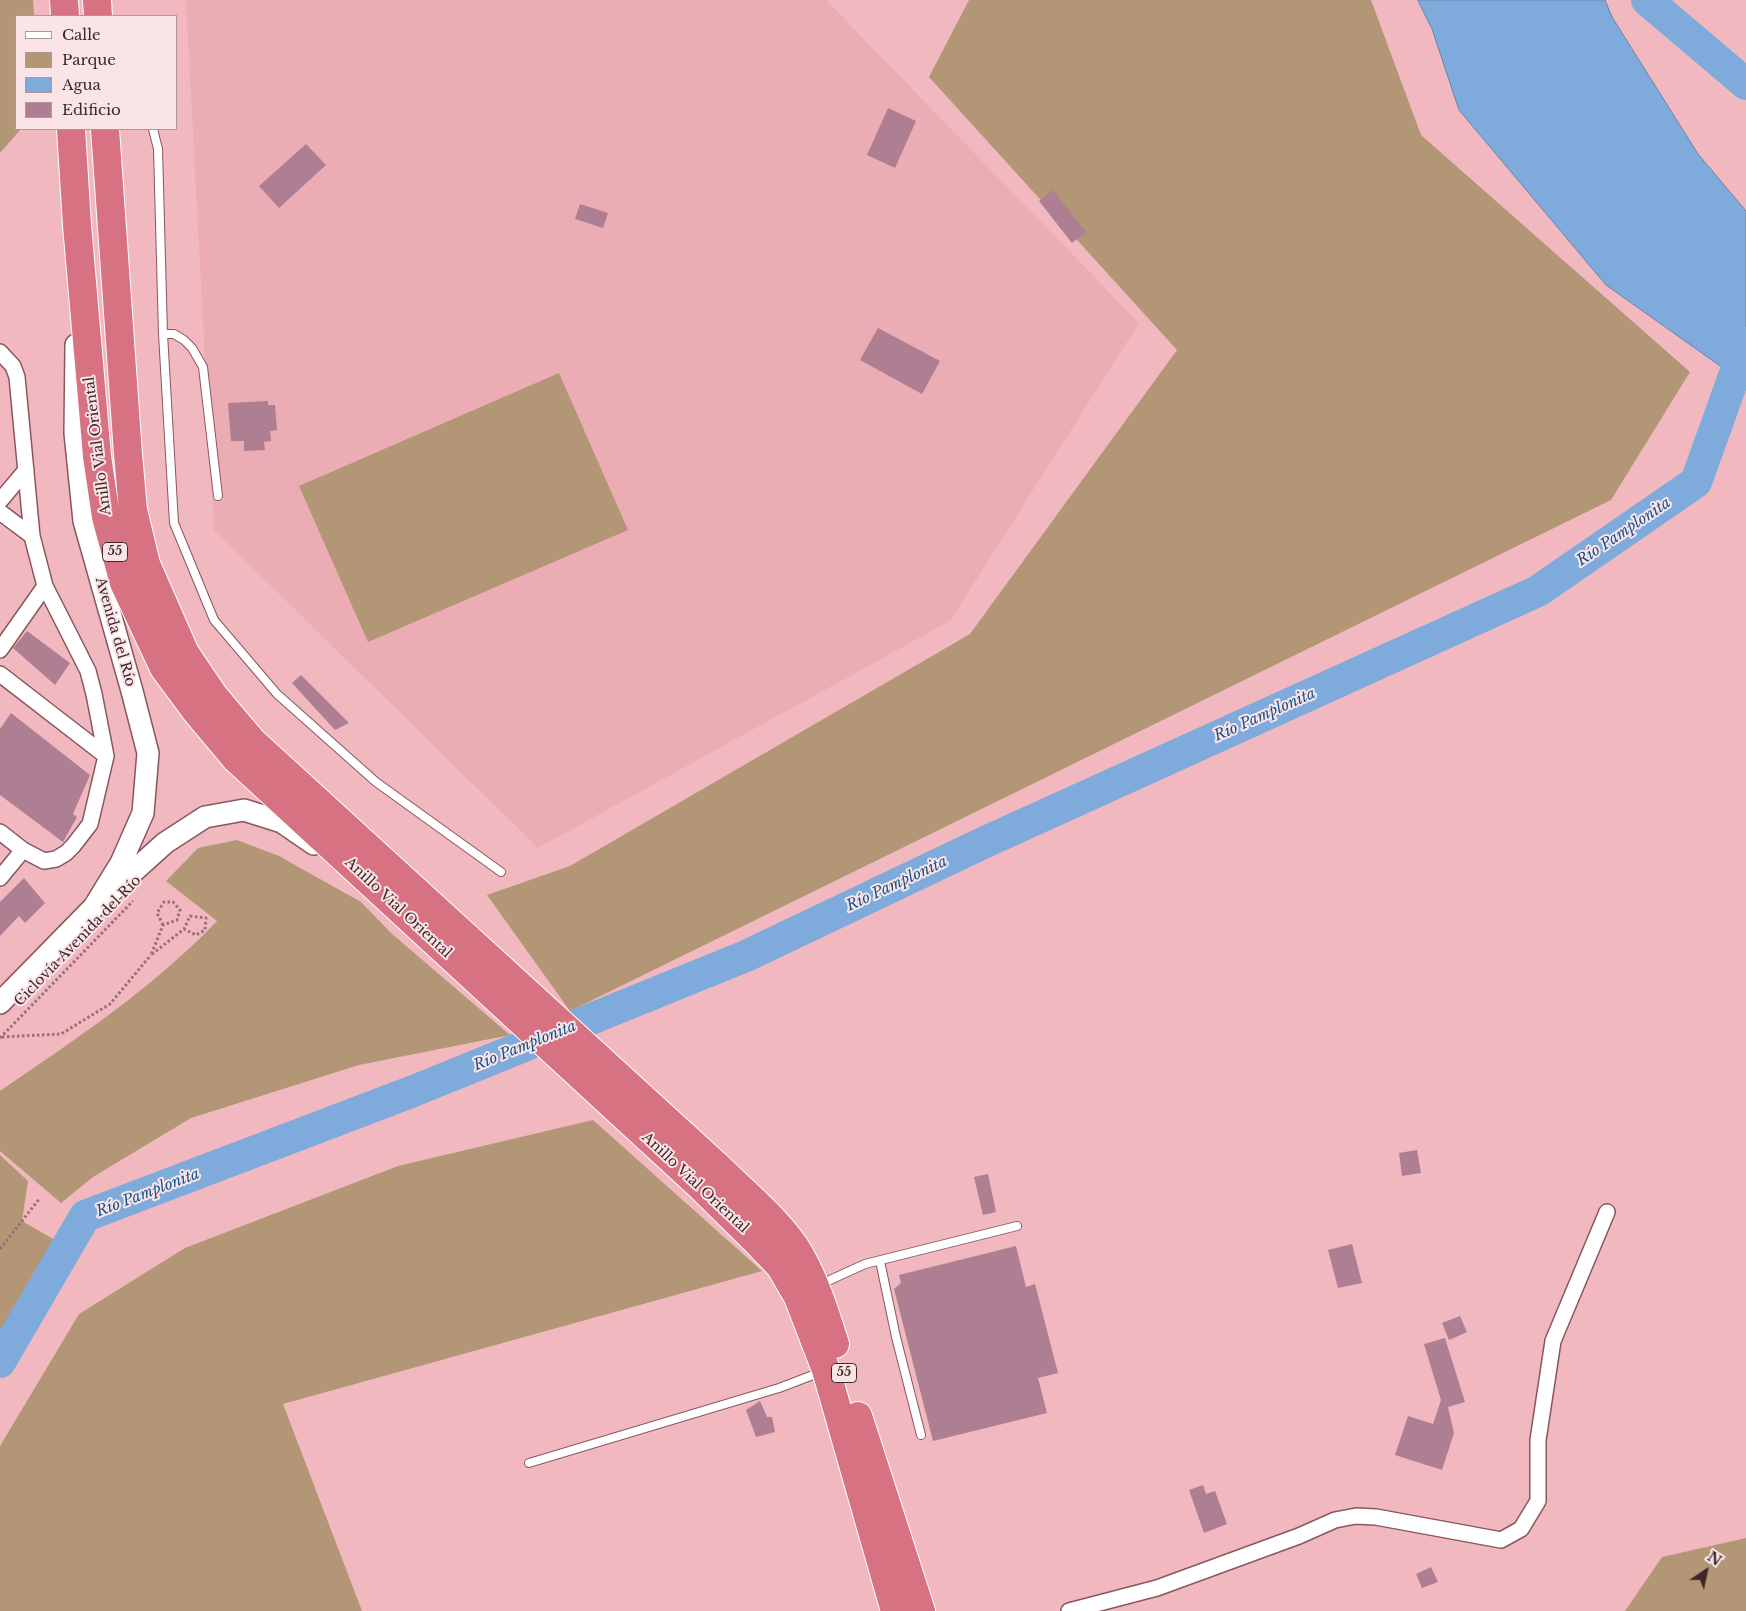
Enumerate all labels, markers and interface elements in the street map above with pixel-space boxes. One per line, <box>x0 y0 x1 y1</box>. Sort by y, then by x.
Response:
legend <box>15 15 178 130</box>
text: Calle <box>62 25 101 44</box>
text: Parque <box>62 50 116 69</box>
text: Agua <box>62 75 101 94</box>
text: Edificio <box>62 100 121 119</box>
street label: Anillo Vial Oriental <box>81 376 115 516</box>
water label: Río Pamplonita <box>1574 494 1674 570</box>
road number: 55 <box>102 542 128 562</box>
street label: Avenida del Río <box>91 575 139 689</box>
water label: Río Pamplonita <box>1211 685 1319 745</box>
water label: Río Pamplonita <box>844 853 950 915</box>
street label: Anillo Vial Oriental <box>341 854 455 962</box>
street label: Ciclovía Avenida del Río <box>11 872 145 1010</box>
water label: Río Pamplonita <box>471 1017 579 1075</box>
street label: Anillo Vial Oriental <box>638 1129 752 1237</box>
water label: Río Pamplonita <box>94 1165 202 1221</box>
road number: 55 <box>832 1364 856 1382</box>
north arrow <box>1681 1546 1731 1596</box>
text: N <box>1704 1547 1725 1570</box>

